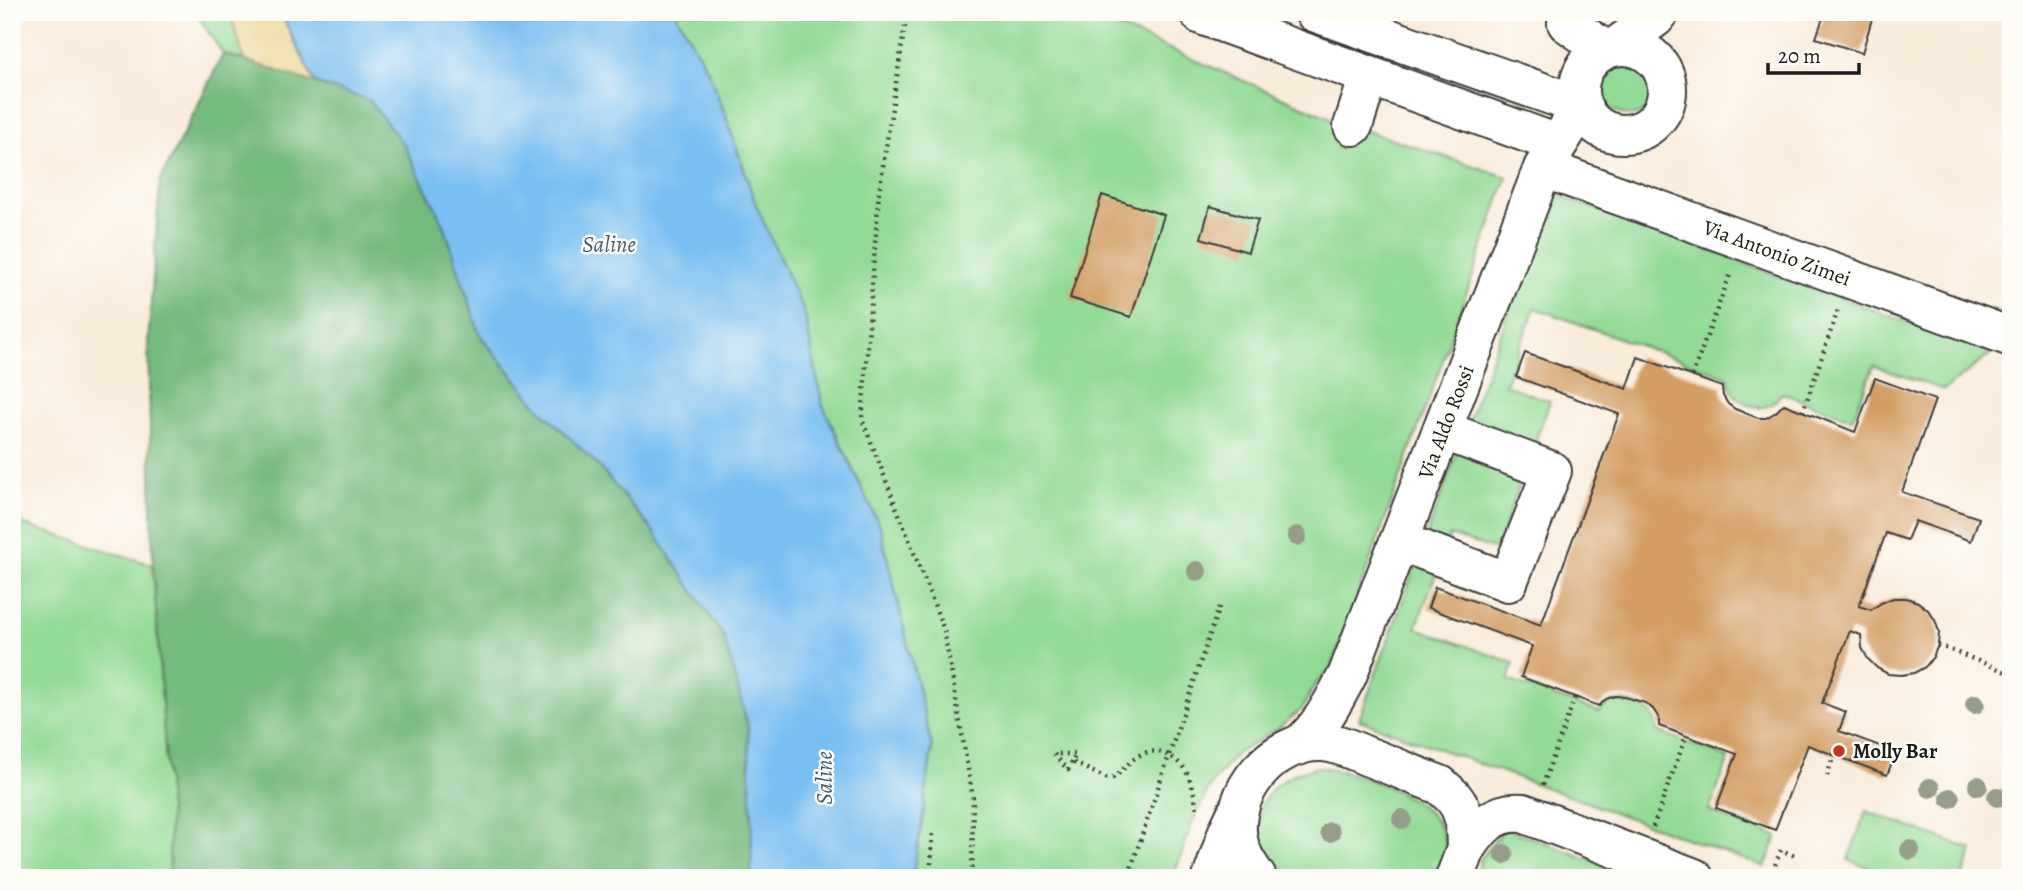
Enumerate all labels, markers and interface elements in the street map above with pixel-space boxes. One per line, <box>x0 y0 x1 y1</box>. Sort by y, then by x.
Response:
scale bar <box>1768 32 1858 76</box>
text: 20 m <box>1778 42 1821 70</box>
street label: Via Antonio Zimei <box>1698 213 1855 293</box>
water label: Saline <box>582 229 636 260</box>
street label: Via Aldo Rossi <box>1411 361 1481 484</box>
place label: Molly Bar <box>1853 737 1938 765</box>
marker: Molly Bar <box>1831 743 1847 759</box>
water label: Saline <box>809 751 840 805</box>

